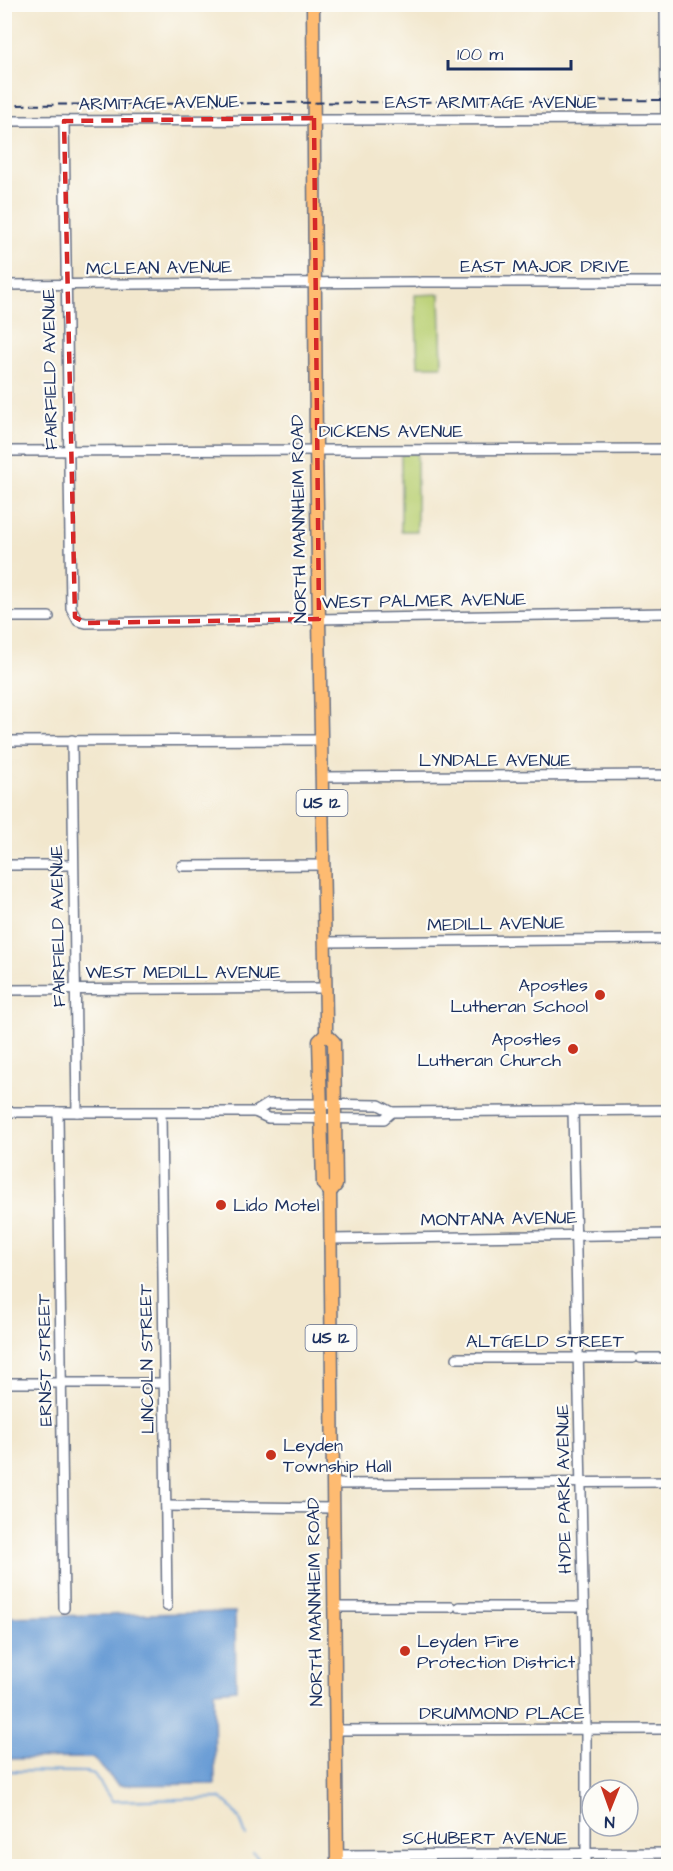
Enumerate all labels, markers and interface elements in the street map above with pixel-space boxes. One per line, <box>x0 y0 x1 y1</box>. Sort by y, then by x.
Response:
scale bar <box>448 33 571 71</box>
text: 100 m <box>457 42 503 67</box>
street label: ARMITAGE AVENUE <box>79 89 240 117</box>
street label: EAST ARMITAGE AVENUE <box>385 90 598 115</box>
street label: MCLEAN AVENUE <box>86 254 233 282</box>
street label: EAST MAJOR DRIVE <box>460 254 630 279</box>
street label: FAIRFIELD AVENUE <box>36 287 64 450</box>
street label: NORTH MANNHEIM ROAD <box>285 414 313 624</box>
street label: DICKENS AVENUE <box>319 419 463 444</box>
street label: WEST PALMER AVENUE <box>322 587 527 615</box>
street label: LYNDALE AVENUE <box>419 748 572 773</box>
road number: US 12 <box>296 790 348 816</box>
street label: FAIRFIELD AVENUE <box>44 844 72 1007</box>
street label: MEDILL AVENUE <box>427 910 565 938</box>
street label: WEST MEDILL AVENUE <box>85 960 281 985</box>
place label: Apostles Lutheran School <box>450 973 588 1019</box>
marker: Apostles Lutheran School <box>593 988 607 1002</box>
place label: Apostles Lutheran Church <box>417 1027 561 1073</box>
marker: Apostles Lutheran Church <box>566 1042 580 1056</box>
place label: Lido Motel <box>233 1193 320 1218</box>
marker: Lido Motel <box>214 1198 228 1212</box>
street label: MONTANA AVENUE <box>421 1205 578 1233</box>
street label: LINCOLN STREET <box>133 1283 161 1434</box>
street label: ERNST STREET <box>31 1293 59 1427</box>
road number: US 12 <box>306 1325 356 1351</box>
street label: ALTGELD STREET <box>466 1329 625 1354</box>
street label: HYDE PARK AVENUE <box>550 1404 578 1574</box>
place label: Leyden Township Hall <box>283 1433 392 1479</box>
marker: Leyden Township Hall <box>264 1448 278 1462</box>
street label: NORTH MANNHEIM ROAD <box>301 1497 329 1707</box>
place label: Leyden Fire Protection District <box>417 1629 576 1675</box>
marker: Leyden Fire Protection District <box>398 1644 412 1658</box>
street label: DRUMMOND PLACE <box>419 1701 585 1726</box>
north arrow <box>580 1778 640 1838</box>
text: N <box>605 1811 615 1833</box>
street label: SCHUBERT AVENUE <box>402 1826 568 1851</box>

